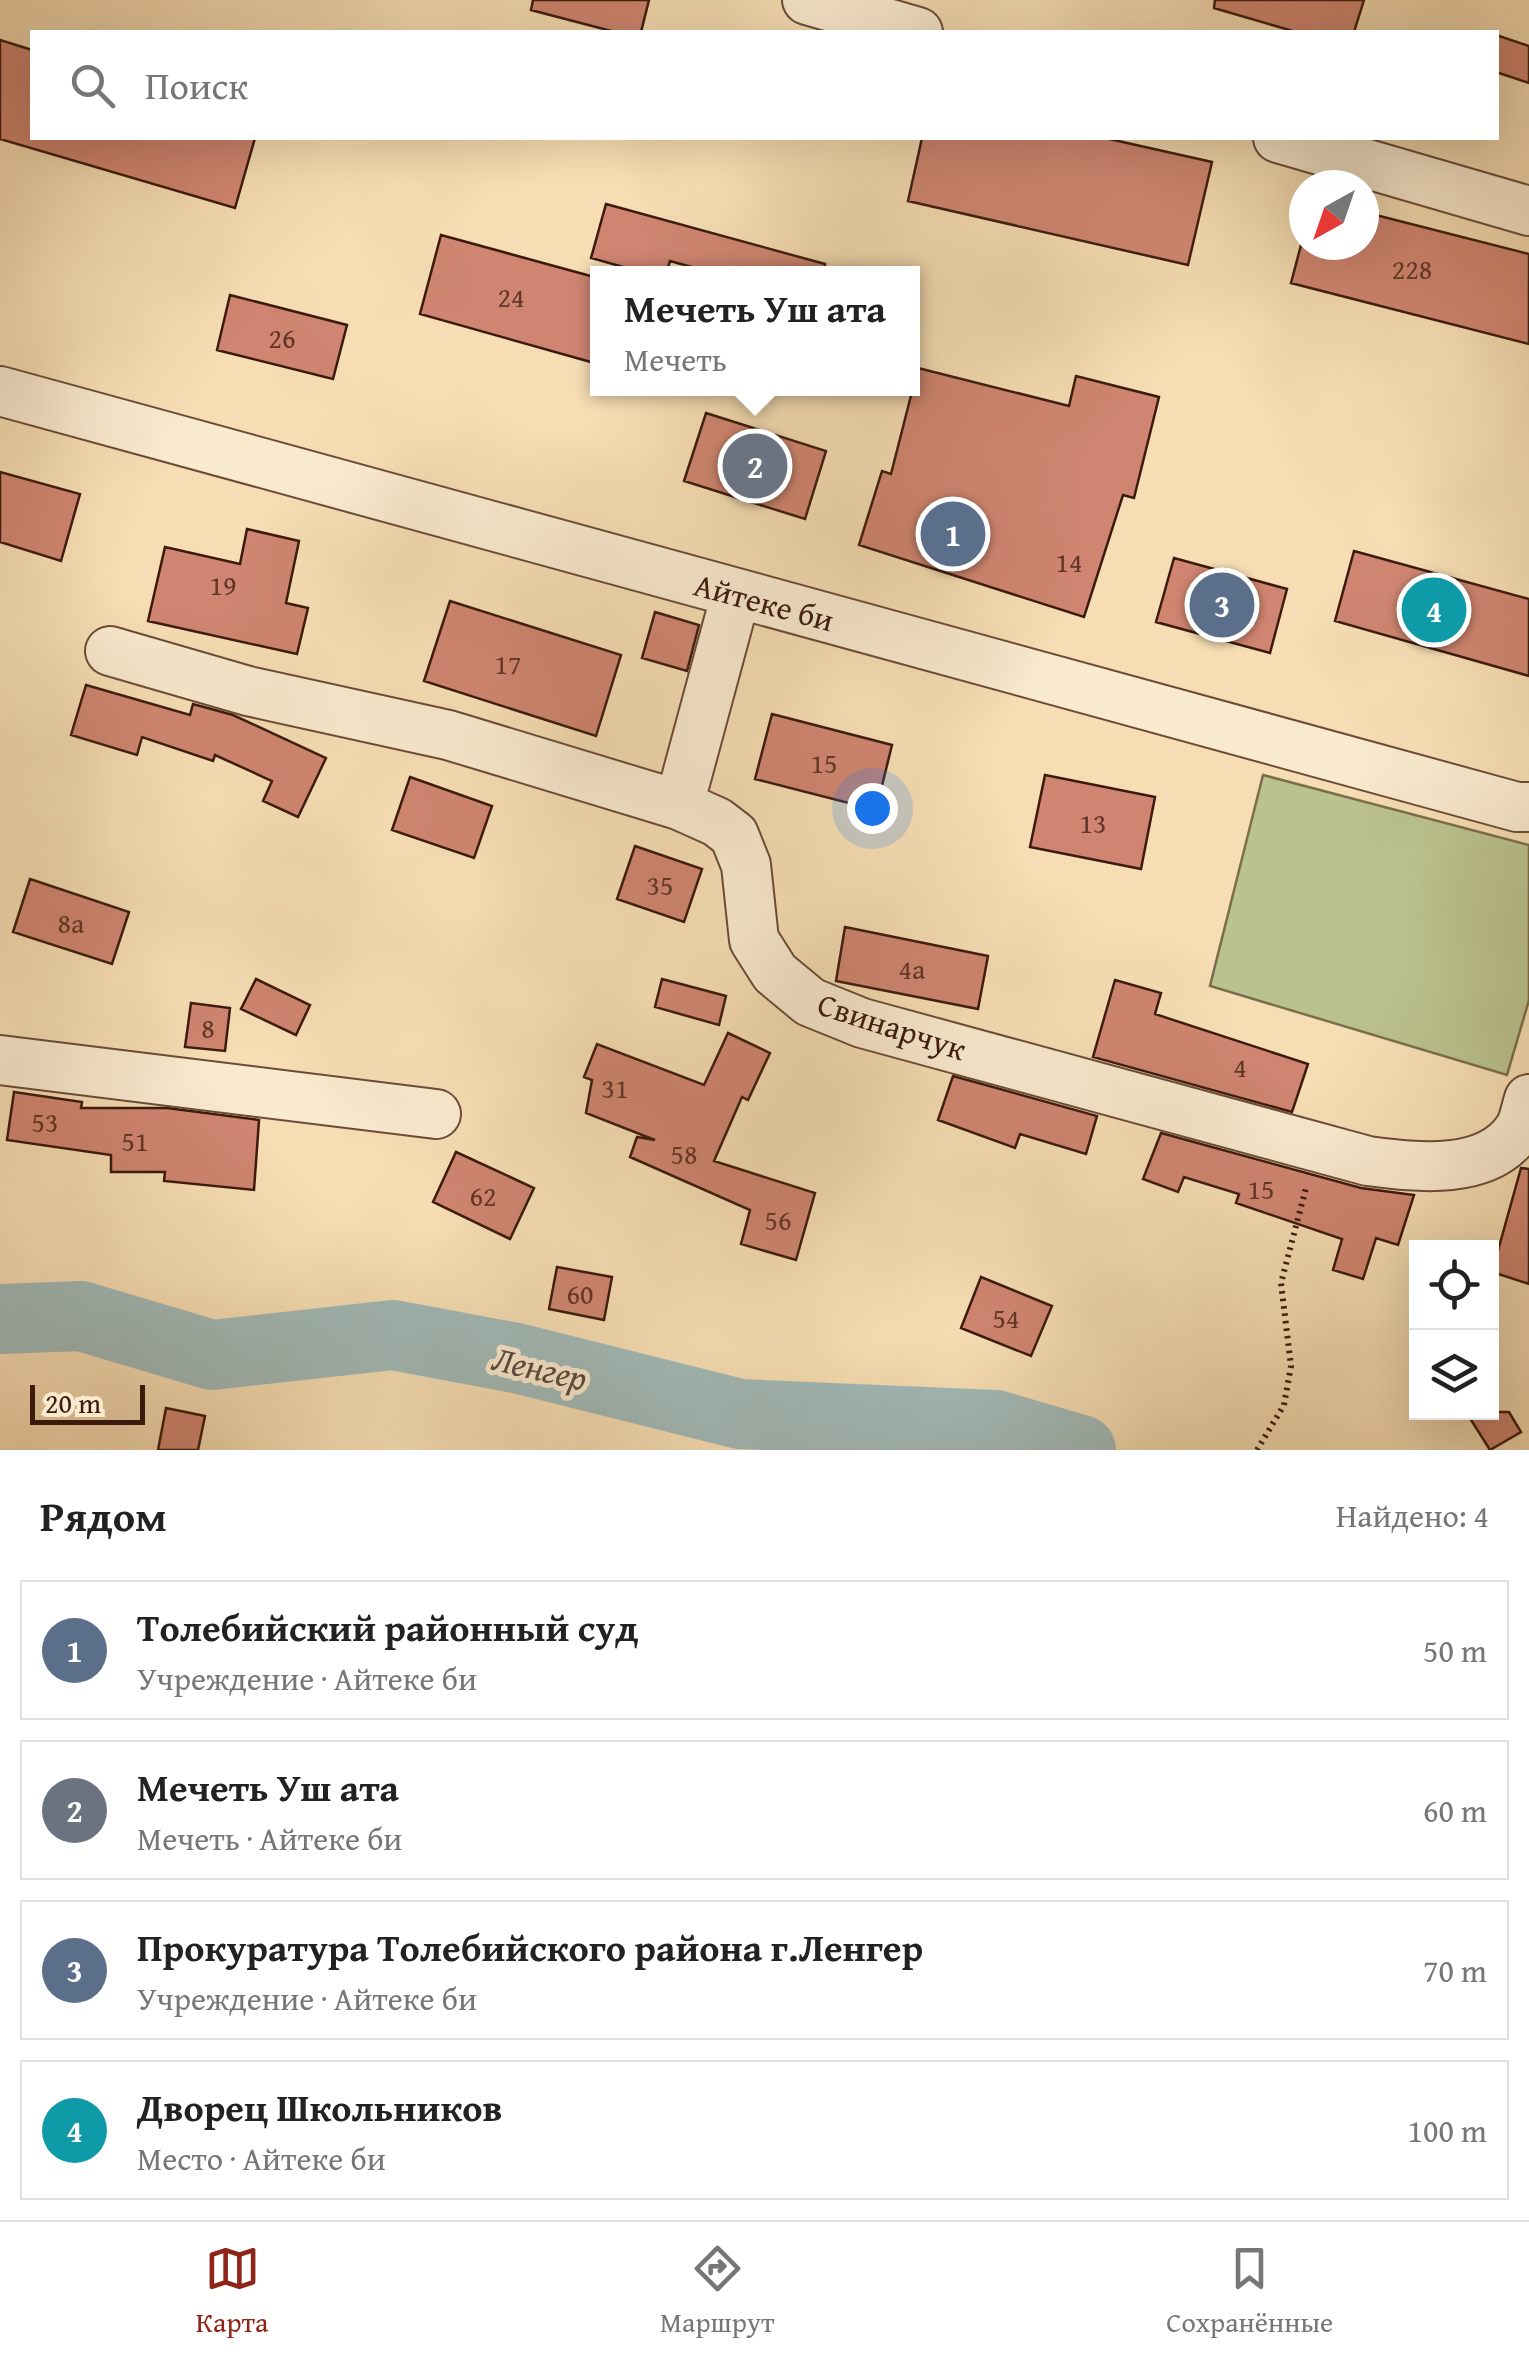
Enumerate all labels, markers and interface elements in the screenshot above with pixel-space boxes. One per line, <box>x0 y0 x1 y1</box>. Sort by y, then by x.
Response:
search box <box>30 30 1499 140</box>
text: Поиск <box>145 57 248 113</box>
icon: search <box>65 58 120 113</box>
north arrow <box>1289 170 1379 260</box>
house number: 228 <box>1392 248 1432 289</box>
popup <box>590 266 920 396</box>
house number: 24 <box>498 276 524 317</box>
text: Мечеть Уш ата <box>624 280 886 336</box>
house number: 26 <box>269 317 295 358</box>
text: Мечеть <box>624 336 727 383</box>
pin: 2 <box>722 428 788 504</box>
pin: 1 <box>920 496 986 572</box>
house number: 14 <box>1056 541 1082 582</box>
street label: Айтеке би <box>689 561 839 643</box>
house number: 19 <box>210 564 236 605</box>
pin: 3 <box>1190 568 1254 642</box>
pin: 4 <box>1402 572 1466 648</box>
house number: 17 <box>495 643 521 684</box>
house number: 15 <box>811 742 837 783</box>
your location <box>847 783 898 834</box>
house number: 13 <box>1080 802 1106 843</box>
house number: 35 <box>647 864 673 905</box>
house number: 8а <box>58 902 85 943</box>
house number: 4а <box>899 948 926 989</box>
street label: Свинарчук <box>812 980 972 1072</box>
house number: 8 <box>201 1007 215 1048</box>
house number: 4 <box>1233 1046 1247 1087</box>
house number: 31 <box>602 1067 628 1108</box>
house number: 53 <box>32 1101 58 1142</box>
house number: 51 <box>122 1120 148 1161</box>
house number: 58 <box>671 1133 697 1174</box>
house number: 15 <box>1248 1168 1274 1209</box>
house number: 62 <box>470 1175 496 1216</box>
house number: 56 <box>765 1199 791 1240</box>
map controls <box>1409 1240 1499 1420</box>
button: locate <box>1409 1240 1499 1330</box>
house number: 60 <box>567 1273 593 1314</box>
house number: 54 <box>993 1297 1019 1338</box>
button: layers <box>1409 1330 1499 1420</box>
water label: Ленгер <box>487 1332 593 1404</box>
scale bar <box>30 1380 145 1424</box>
text: 20 m <box>45 1382 101 1423</box>
text: Рядом <box>40 1485 167 1546</box>
text: Найдено: 4 <box>1336 1492 1489 1539</box>
text: Толебийский районный суд <box>137 1599 639 1655</box>
text: 1 <box>66 1627 83 1674</box>
text: 50 m <box>1423 1627 1487 1674</box>
text: Учреждение · Айтеке би <box>137 1655 477 1702</box>
text: Мечеть Уш ата <box>137 1759 399 1815</box>
text: 2 <box>66 1787 83 1834</box>
text: 60 m <box>1423 1787 1487 1834</box>
text: Мечеть · Айтеке би <box>137 1815 402 1862</box>
text: Прокуратура Толебийского района г.Ленгер <box>137 1919 923 1975</box>
text: 3 <box>66 1947 83 1994</box>
text: 70 m <box>1423 1947 1487 1994</box>
text: Учреждение · Айтеке би <box>137 1975 477 2022</box>
text: Дворец Школьников <box>137 2079 502 2135</box>
text: 4 <box>66 2107 83 2154</box>
text: 100 m <box>1408 2107 1487 2154</box>
text: Место · Айтеке би <box>137 2135 386 2182</box>
tab: Карта <box>196 2241 268 2342</box>
tab: Маршрут <box>660 2241 775 2342</box>
tab: Сохранённые <box>1166 2241 1333 2342</box>

